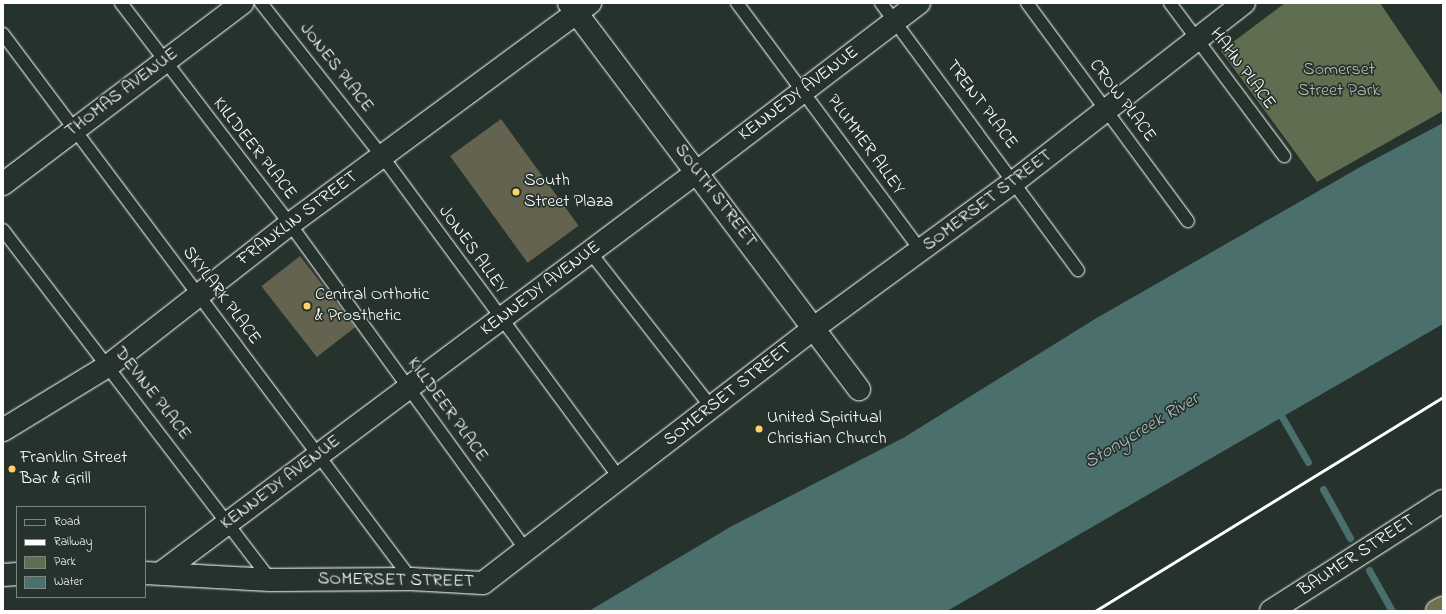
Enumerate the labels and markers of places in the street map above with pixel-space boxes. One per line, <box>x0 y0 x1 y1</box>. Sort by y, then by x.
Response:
place label: South Street Plaza <box>524 171 613 214</box>
marker: South Street Plaza <box>511 187 521 197</box>
place label: Central Orthotic & Prosthetic <box>315 285 429 328</box>
marker: Central Orthotic & Prosthetic <box>302 301 312 311</box>
place label: United Spiritual Christian Church <box>767 408 887 450</box>
marker: United Spiritual Christian Church <box>754 424 764 434</box>
place label: Franklin Street Bar & Grill <box>20 448 127 490</box>
marker: Franklin Street Bar & Grill <box>7 464 17 474</box>

